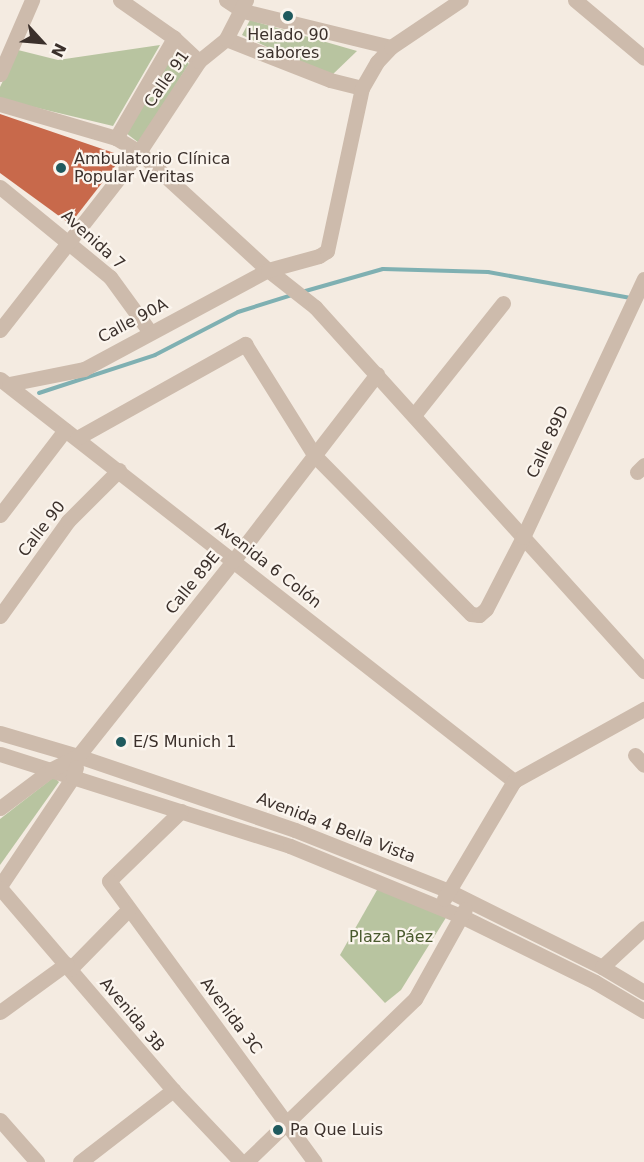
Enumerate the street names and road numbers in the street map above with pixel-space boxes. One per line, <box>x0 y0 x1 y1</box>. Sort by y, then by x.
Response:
street label: Calle 91 <box>140 47 194 111</box>
street label: Avenida 7 <box>57 206 129 274</box>
street label: Calle 90A <box>95 295 171 347</box>
street label: Calle 89D <box>523 403 573 481</box>
street label: Calle 90 <box>14 497 70 561</box>
street label: Avenida 6 Colón <box>211 518 325 612</box>
street label: Calle 89E <box>162 548 224 618</box>
street label: Avenida 4 Bella Vista <box>254 789 418 867</box>
street label: Avenida 3B <box>96 974 168 1056</box>
street label: Avenida 3C <box>196 974 266 1058</box>

